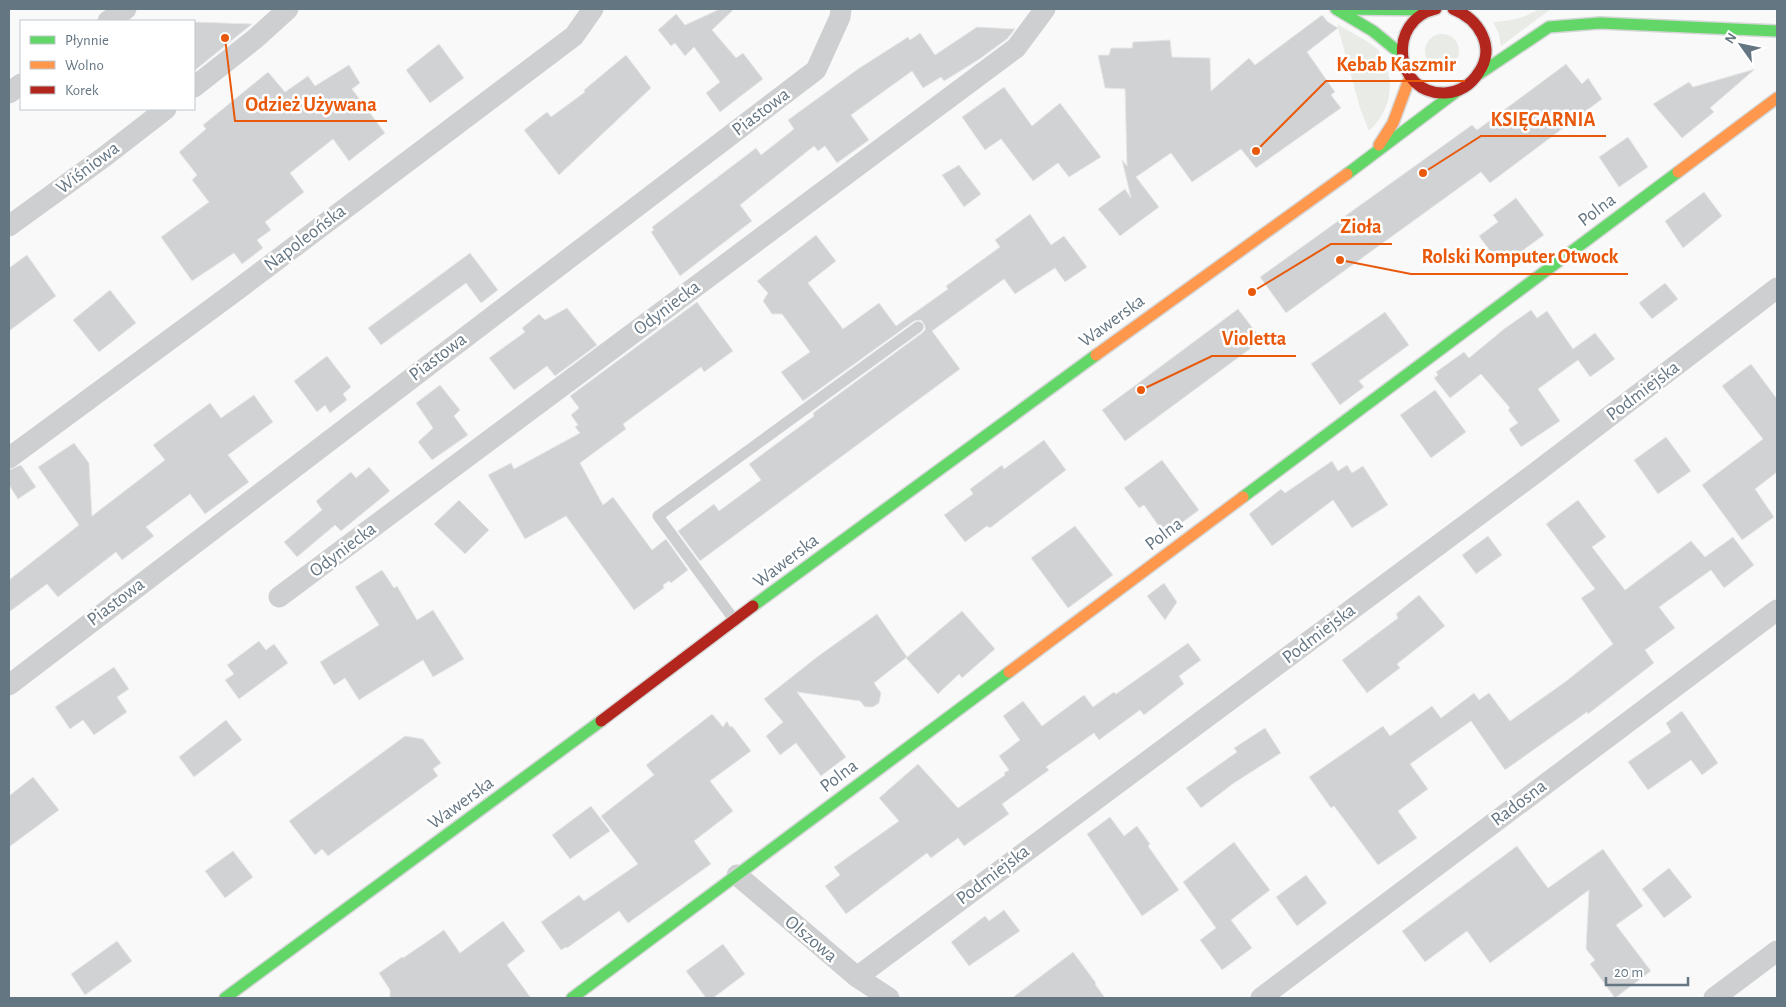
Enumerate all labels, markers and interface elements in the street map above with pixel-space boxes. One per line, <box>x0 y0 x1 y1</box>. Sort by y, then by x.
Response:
legend <box>20 20 195 110</box>
north arrow <box>1716 20 1766 70</box>
text: N <box>1722 31 1739 46</box>
text: Płynnie <box>65 33 109 48</box>
callout: Kebab Kaszmir <box>1326 46 1465 81</box>
text: Kebab Kaszmir <box>1336 55 1456 75</box>
text: Wolno <box>65 58 104 73</box>
text: Korek <box>65 83 99 98</box>
street label: Piastowa <box>729 84 793 140</box>
callout: Odzież Używana <box>235 86 387 121</box>
text: Odzież Używana <box>245 95 377 115</box>
callout: KSIĘGARNIA <box>1481 101 1606 136</box>
text: KSIĘGARNIA <box>1491 110 1595 131</box>
street label: Wiśniowa <box>53 138 123 198</box>
street label: Polna <box>1575 190 1620 230</box>
street label: Napoleońska <box>261 201 350 275</box>
callout: Zioła <box>1331 209 1392 244</box>
text: Zioła <box>1340 217 1382 237</box>
callout: Rolski Komputer Otwock <box>1411 239 1628 274</box>
text: Rolski Komputer Otwock <box>1422 247 1619 267</box>
street label: Odyniecka <box>630 277 704 339</box>
street label: Wawerska <box>1076 291 1149 351</box>
callout: Violetta <box>1212 321 1296 356</box>
street label: Piastowa <box>406 329 470 385</box>
text: Violetta <box>1222 329 1287 349</box>
street label: Podmiejska <box>1603 357 1683 424</box>
street label: Polna <box>1142 514 1187 554</box>
street label: Odyniecka <box>306 519 380 581</box>
street label: Wawerska <box>750 530 822 591</box>
street label: Piastowa <box>84 574 148 630</box>
street label: Podmiejska <box>1279 600 1359 667</box>
street label: Polna <box>817 756 862 796</box>
street label: Wawerska <box>425 773 498 833</box>
street label: Radosna <box>1488 776 1550 830</box>
street label: Podmiejska <box>953 841 1033 908</box>
street label: Olszowa <box>781 912 841 966</box>
scale bar <box>1606 954 1688 986</box>
text: 20 m <box>1614 965 1643 980</box>

